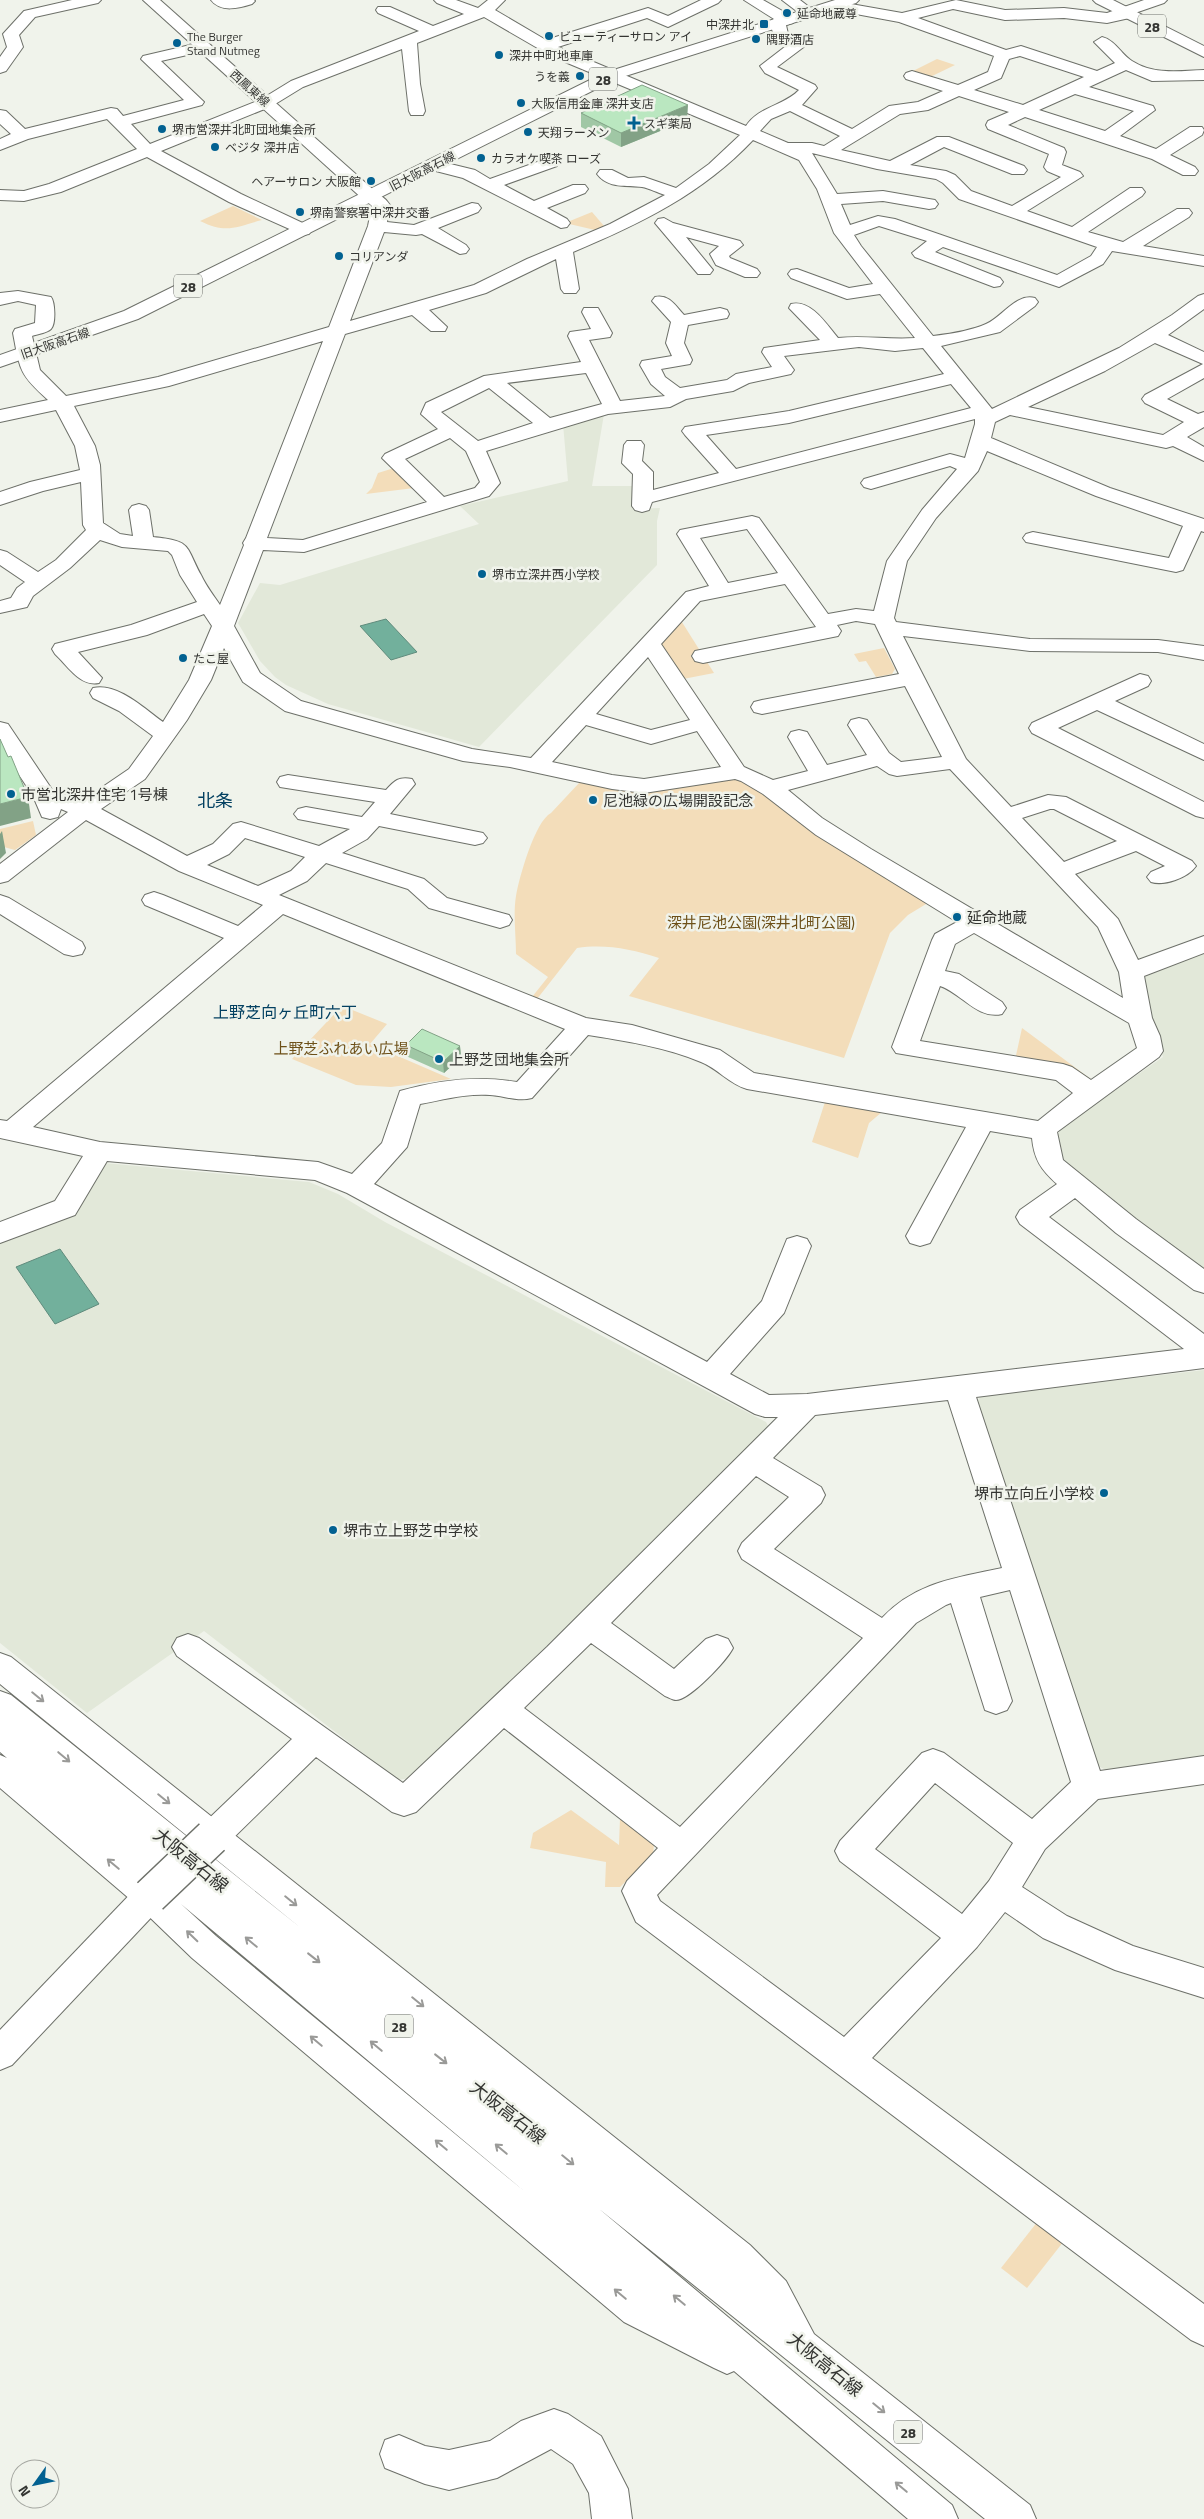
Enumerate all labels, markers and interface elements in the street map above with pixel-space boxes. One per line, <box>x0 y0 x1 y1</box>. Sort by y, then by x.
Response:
place label: 延命地蔵尊 <box>797 4 857 23</box>
marker: 延命地蔵尊 <box>781 7 793 19</box>
place label: 中深井北 <box>706 15 754 34</box>
road number: 28 <box>1138 15 1166 38</box>
marker: 中深井北 <box>758 18 770 30</box>
place label: The Burger Stand Nutmeg <box>187 27 260 60</box>
place label: ビューティーサロン アイ <box>559 27 692 46</box>
marker: ビューティーサロン アイ <box>543 30 555 42</box>
place label: 隅野酒店 <box>766 30 814 49</box>
marker: 隅野酒店 <box>750 33 762 45</box>
marker: The Burger Stand Nutmeg <box>171 37 183 49</box>
place label: 深井中町地車庫 <box>509 46 593 65</box>
marker: 深井中町地車庫 <box>493 49 505 61</box>
street label: 西鳳東線 <box>226 65 274 111</box>
place label: うを義 <box>534 67 570 86</box>
road number: 28 <box>589 68 617 90</box>
marker: うを義 <box>574 70 586 82</box>
place label: 大阪信用金庫 深井支店 <box>531 94 654 113</box>
marker: 大阪信用金庫 深井支店 <box>515 97 527 109</box>
place label: スギ薬局 <box>644 114 692 133</box>
marker: スギ薬局 <box>628 117 640 129</box>
place label: 堺市営深井北町団地集会所 <box>172 120 316 139</box>
marker: 堺市営深井北町団地集会所 <box>156 123 168 135</box>
place label: 天翔ラーメン <box>538 123 610 142</box>
marker: 天翔ラーメン <box>522 126 534 138</box>
place label: ベジタ 深井店 <box>225 138 299 157</box>
marker: ベジタ 深井店 <box>209 141 221 153</box>
street label: 旧大阪高石線 <box>386 146 458 196</box>
place label: カラオケ喫茶 ローズ <box>491 149 601 168</box>
marker: カラオケ喫茶 ローズ <box>475 152 487 164</box>
place label: ヘアーサロン 大阪館 <box>251 172 361 191</box>
marker: ヘアーサロン 大阪館 <box>365 175 377 187</box>
place label: 堺南警察署中深井交番 <box>310 203 430 222</box>
marker: 堺南警察署中深井交番 <box>294 206 306 218</box>
place label: コリアンダ <box>349 247 409 266</box>
marker: コリアンダ <box>333 250 345 262</box>
road number: 28 <box>174 274 202 298</box>
street label: 旧大阪高石線 <box>18 322 92 364</box>
place label: 堺市立深井西小学校 <box>492 565 600 584</box>
marker: 堺市立深井西小学校 <box>476 568 488 580</box>
place label: たこ屋 <box>193 649 229 668</box>
marker: たこ屋 <box>177 652 189 664</box>
place label: 市営北深井住宅 1号棟 <box>21 783 168 806</box>
district label: 北条 <box>197 787 233 814</box>
marker: 市営北深井住宅 1号棟 <box>5 788 17 800</box>
place label: 尼池緑の広場開設記念 <box>603 789 753 812</box>
marker: 尼池緑の広場開設記念 <box>587 794 599 806</box>
place label: 延命地蔵 <box>967 906 1027 929</box>
park label: 深井尼池公園(深井北町公園) <box>667 911 855 934</box>
marker: 延命地蔵 <box>951 911 963 923</box>
district label: 上野芝向ヶ丘町六丁 <box>213 1000 357 1024</box>
park label: 上野芝ふれあい広場 <box>273 1037 409 1060</box>
place label: 上野芝団地集会所 <box>449 1048 569 1071</box>
marker: 上野芝団地集会所 <box>433 1053 445 1065</box>
place label: 堺市立向丘小学校 <box>974 1482 1094 1505</box>
marker: 堺市立向丘小学校 <box>1098 1487 1110 1499</box>
place label: 堺市立上野芝中学校 <box>343 1519 478 1542</box>
marker: 堺市立上野芝中学校 <box>327 1524 339 1536</box>
one-way arrow <box>31 1691 44 1702</box>
one-way arrow <box>58 1752 71 1763</box>
one-way arrow <box>158 1793 171 1804</box>
street label: 大阪高石線 <box>148 1821 234 1899</box>
one-way arrow <box>107 1859 120 1870</box>
one-way arrow <box>284 1895 297 1906</box>
one-way arrow <box>186 1930 199 1942</box>
one-way arrow <box>244 1937 257 1948</box>
one-way arrow <box>307 1952 320 1963</box>
one-way arrow <box>411 1997 424 2008</box>
road number: 28 <box>385 2014 413 2038</box>
one-way arrow <box>310 2035 323 2046</box>
one-way arrow <box>370 2040 383 2051</box>
one-way arrow <box>434 2053 447 2064</box>
street label: 大阪高石線 <box>464 2074 552 2150</box>
one-way arrow <box>435 2140 448 2151</box>
one-way arrow <box>495 2144 508 2155</box>
one-way arrow <box>561 2154 574 2165</box>
one-way arrow <box>613 2288 626 2300</box>
one-way arrow <box>672 2294 685 2305</box>
street label: 大阪高石線 <box>782 2325 868 2403</box>
one-way arrow <box>873 2403 886 2414</box>
road number: 28 <box>894 2420 922 2444</box>
north arrow <box>10 2459 60 2509</box>
text: N <box>12 2482 35 2501</box>
one-way arrow <box>894 2482 907 2493</box>

